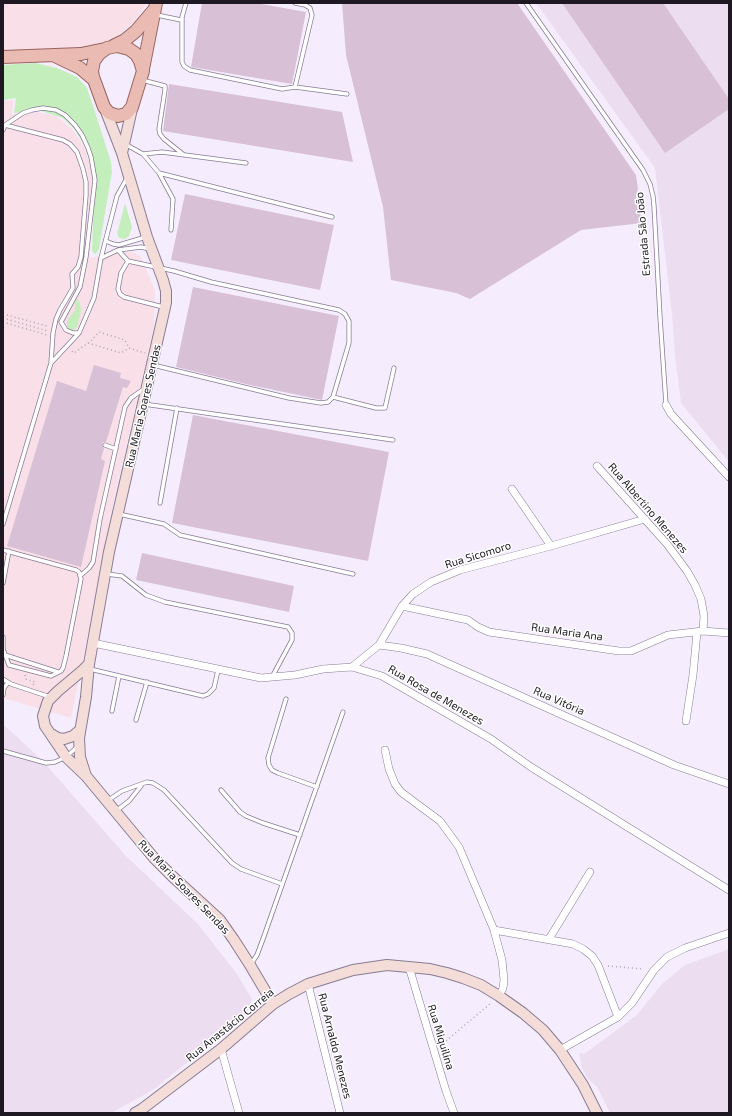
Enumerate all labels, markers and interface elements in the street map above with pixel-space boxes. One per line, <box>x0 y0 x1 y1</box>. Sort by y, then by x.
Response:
street label: Estrada São João <box>633 191 653 277</box>
street label: Rua Maria Soares Sendas <box>122 343 164 469</box>
street label: Rua Albertino Menezes <box>605 460 691 556</box>
street label: Rua Sicomoro <box>443 539 513 571</box>
street label: Rua Maria Ana <box>530 620 604 644</box>
street label: Rua Rosa de Menezes <box>386 662 486 728</box>
street label: Rua Vitória <box>531 684 587 718</box>
street label: Rua Maria Soares Sendas <box>136 837 232 937</box>
street label: Rua Anastácio Correia <box>183 985 277 1065</box>
street label: Rua Arnaldo Menezes <box>315 992 355 1100</box>
street label: Rua Miquilina <box>425 1003 457 1071</box>

